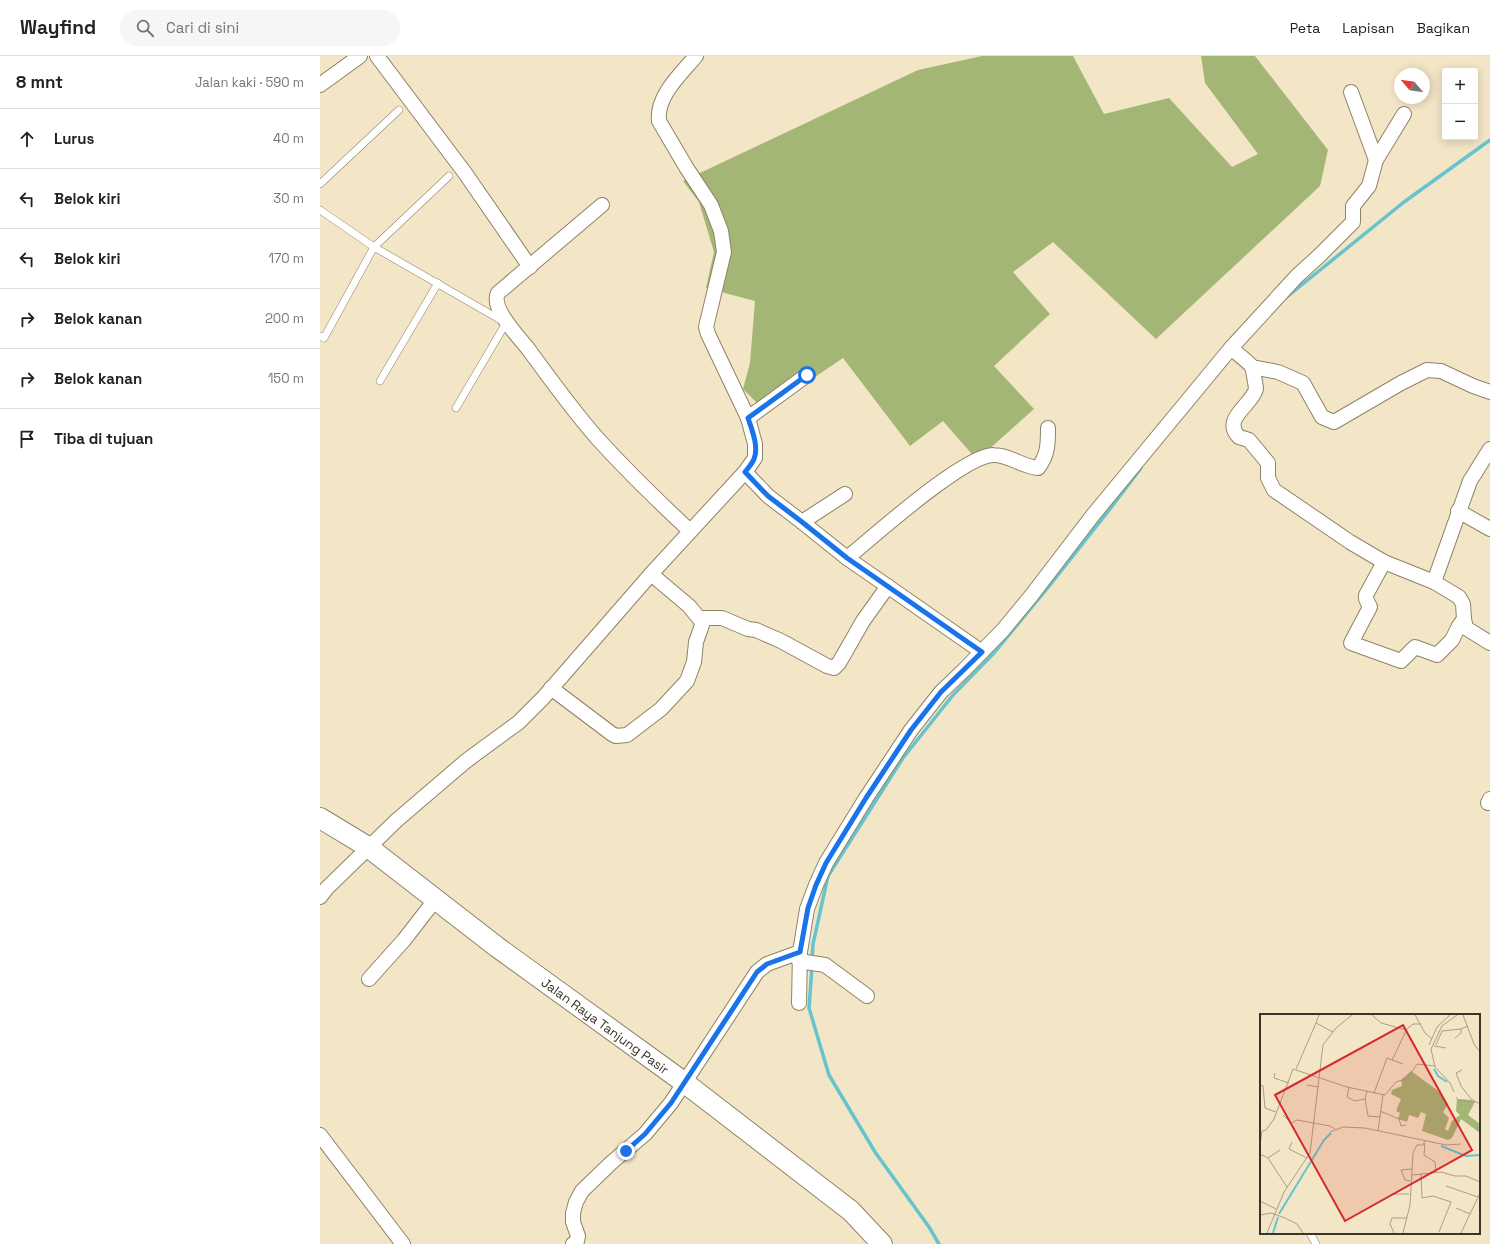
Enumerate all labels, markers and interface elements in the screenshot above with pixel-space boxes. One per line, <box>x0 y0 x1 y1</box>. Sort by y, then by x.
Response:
search box <box>120 10 400 46</box>
text: Wayfind <box>20 15 96 40</box>
icon: search <box>134 17 156 39</box>
text: Cari di sini <box>166 18 239 37</box>
text: Peta <box>1290 19 1320 37</box>
text: Lapisan <box>1342 19 1394 37</box>
text: Bagikan <box>1416 19 1470 37</box>
north arrow <box>1394 68 1430 104</box>
map controls <box>1442 68 1478 140</box>
button: + <box>1442 68 1478 104</box>
text: 8 mnt <box>16 71 63 93</box>
text: Jalan kaki · 590 m <box>195 74 304 91</box>
button: − <box>1442 104 1478 140</box>
icon: ahead <box>16 128 38 150</box>
text: Lurus <box>54 129 94 148</box>
text: 40 m <box>273 130 304 147</box>
icon: left <box>16 188 38 210</box>
text: Belok kiri <box>54 189 120 208</box>
text: 30 m <box>273 190 304 207</box>
icon: left <box>16 248 38 270</box>
text: Belok kiri <box>54 249 120 268</box>
text: 170 m <box>268 250 304 267</box>
icon: right <box>16 308 38 330</box>
text: Belok kanan <box>54 309 142 328</box>
text: 200 m <box>265 310 304 327</box>
route start <box>798 366 816 384</box>
icon: right <box>16 368 38 390</box>
text: Belok kanan <box>54 369 142 388</box>
text: 150 m <box>268 370 304 387</box>
icon: arrive <box>16 428 38 450</box>
text: Tiba di tujuan <box>54 429 153 448</box>
street label: Jalan Raya Tanjung Pasir <box>538 974 672 1078</box>
inset map <box>1260 1014 1480 1234</box>
route end <box>617 1142 635 1160</box>

